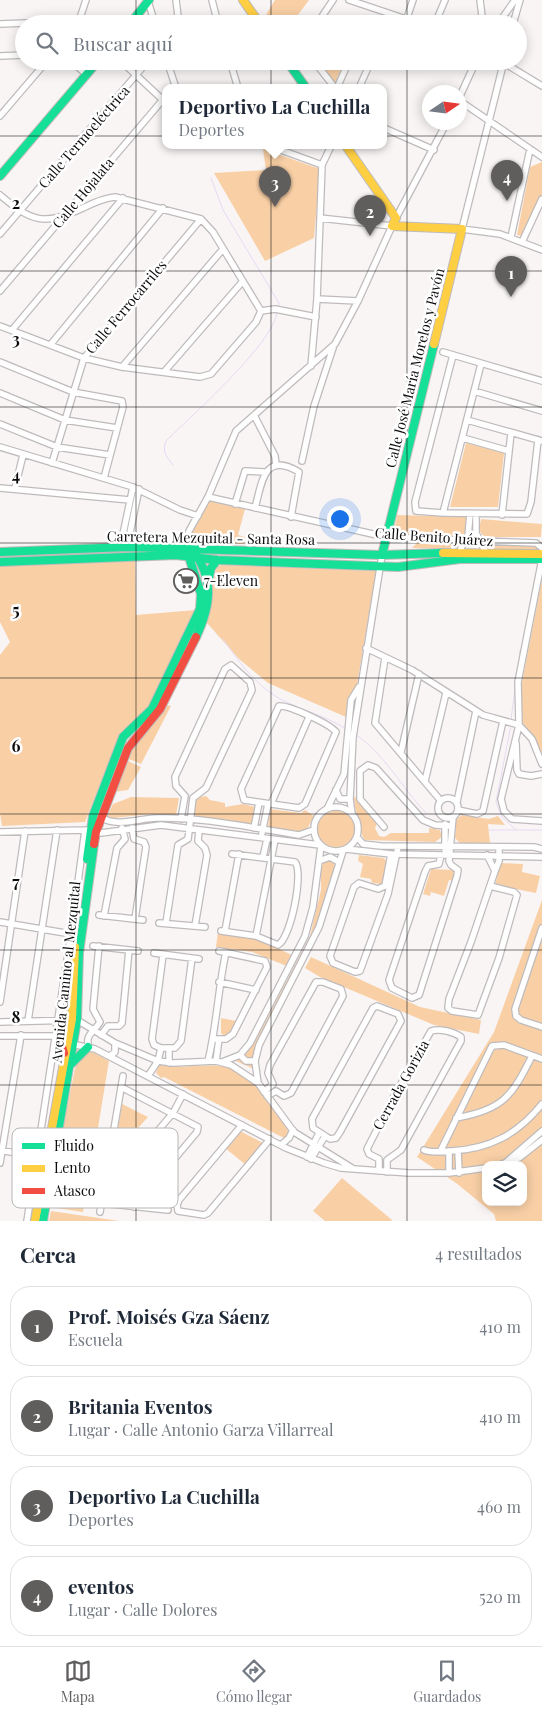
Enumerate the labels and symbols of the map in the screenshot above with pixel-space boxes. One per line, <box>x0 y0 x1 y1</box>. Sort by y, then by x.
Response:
street label: Calle Termoeléctrica <box>34 81 133 192</box>
north arrow <box>422 85 467 130</box>
street label: Calle Hojalata <box>47 153 118 232</box>
pin: 4 <box>491 160 523 201</box>
pin: 3 <box>259 166 291 207</box>
text: 2 <box>12 192 20 213</box>
pin: 2 <box>354 195 386 236</box>
street label: Calle Ferrocarriles <box>81 256 171 358</box>
pin: 1 <box>495 256 527 297</box>
street label: Calle José María Morelos y Pavón <box>380 265 449 470</box>
text: 3 <box>12 328 20 349</box>
text: 4 <box>12 464 20 485</box>
your location <box>327 506 353 532</box>
street label: Calle Benito Juárez <box>374 523 494 550</box>
street label: Carretera Mezquital - Santa Rosa <box>107 526 315 549</box>
supermarket icon: 7-Eleven <box>173 568 199 594</box>
place label: 7-Eleven <box>204 571 259 590</box>
text: 5 <box>12 599 20 620</box>
text: 6 <box>12 735 21 756</box>
text: 7 <box>12 871 20 892</box>
street label: Avenida Camino al Mezquital <box>46 880 84 1065</box>
text: 8 <box>12 1006 21 1027</box>
street label: Cerrada Gorizia <box>368 1036 433 1133</box>
legend <box>12 1128 178 1208</box>
text: Fluido <box>54 1136 94 1155</box>
text: Lento <box>54 1158 91 1177</box>
text: Atasco <box>53 1181 96 1200</box>

